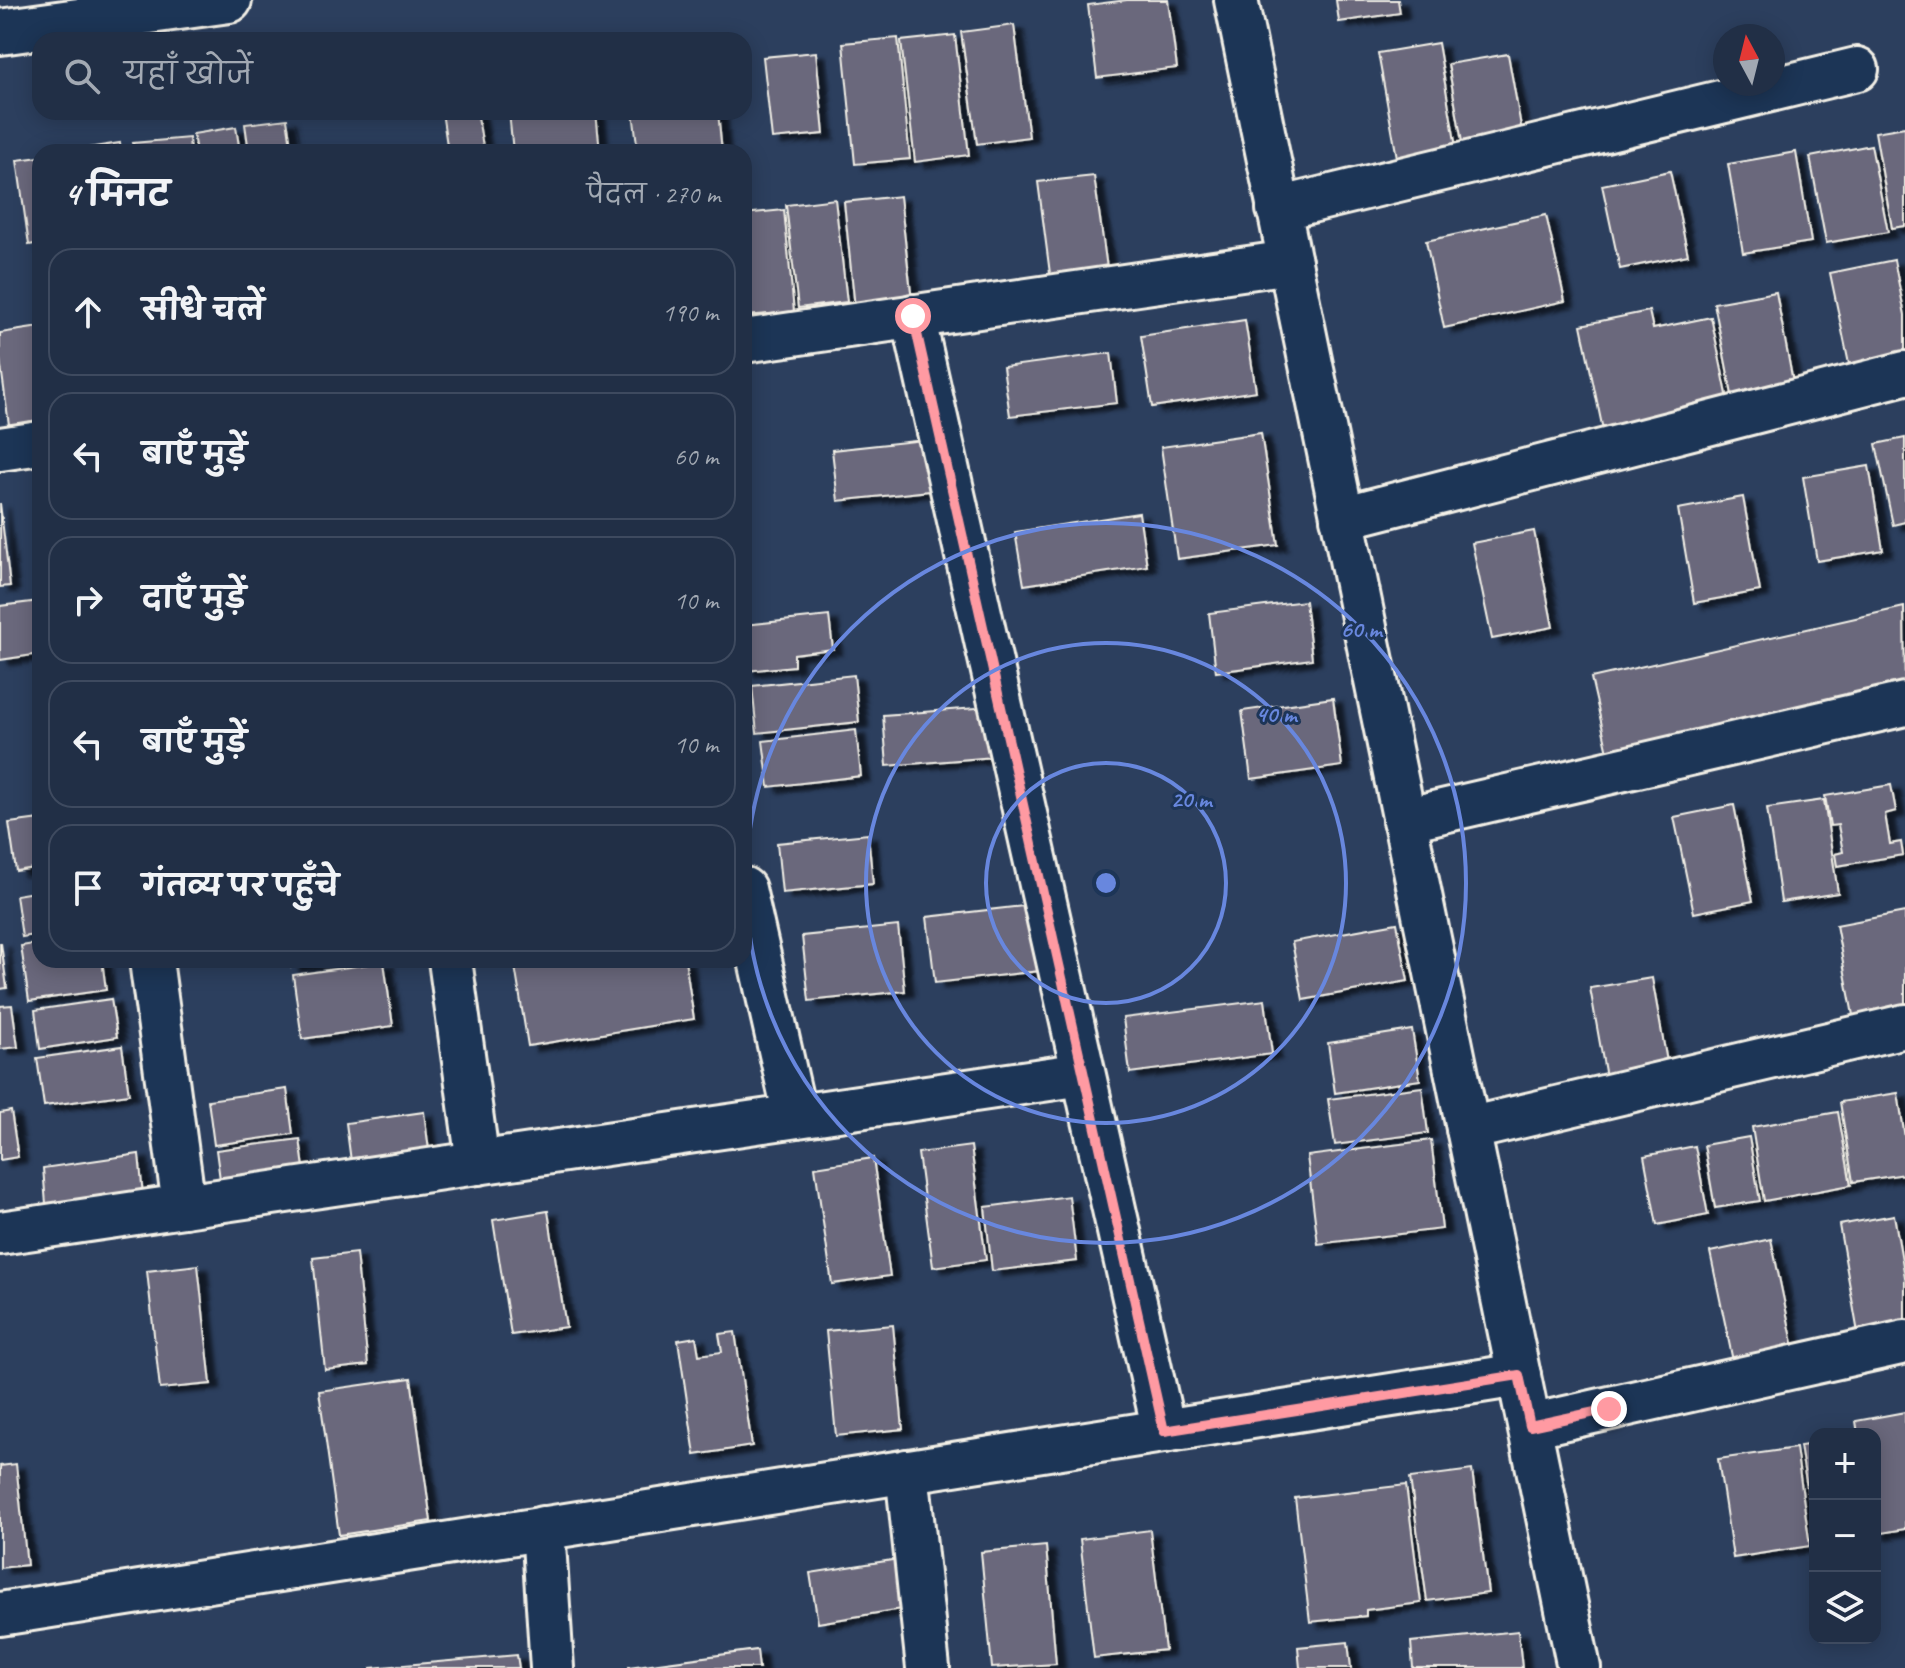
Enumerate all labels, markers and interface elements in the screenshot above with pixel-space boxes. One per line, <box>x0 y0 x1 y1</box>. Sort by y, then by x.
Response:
north arrow <box>1713 24 1785 96</box>
search box <box>32 32 752 120</box>
icon: search <box>60 54 104 98</box>
text: यहाँ खोजें <box>124 55 253 93</box>
text: 4 मिनट <box>64 172 170 215</box>
text: पैदल · 270 m <box>586 178 720 211</box>
icon: ahead <box>66 290 110 334</box>
text: सीधे चलें <box>142 291 264 329</box>
text: 190 m <box>662 296 718 329</box>
route start <box>895 298 931 334</box>
icon: left <box>66 434 110 478</box>
text: बाएँ मुड़ें <box>142 435 247 473</box>
text: 60 m <box>674 440 718 473</box>
icon: right <box>66 578 110 622</box>
text: दाएँ मुड़ें <box>142 579 246 617</box>
text: 10 m <box>674 584 718 617</box>
text: 60 m <box>1340 614 1384 644</box>
text: 40 m <box>1255 699 1299 729</box>
icon: left <box>66 722 110 766</box>
text: बाएँ मुड़ें <box>142 723 247 761</box>
text: 10 m <box>674 728 718 761</box>
text: 20 m <box>1170 784 1214 814</box>
icon: arrive <box>66 866 110 910</box>
text: गंतव्य पर पहुँचे <box>142 867 339 905</box>
centre of rings <box>1092 869 1120 897</box>
route end <box>1591 1391 1627 1427</box>
map controls <box>1809 1428 1881 1644</box>
button: + <box>1809 1428 1881 1500</box>
button: − <box>1809 1500 1881 1572</box>
button: layers <box>1809 1572 1881 1644</box>

